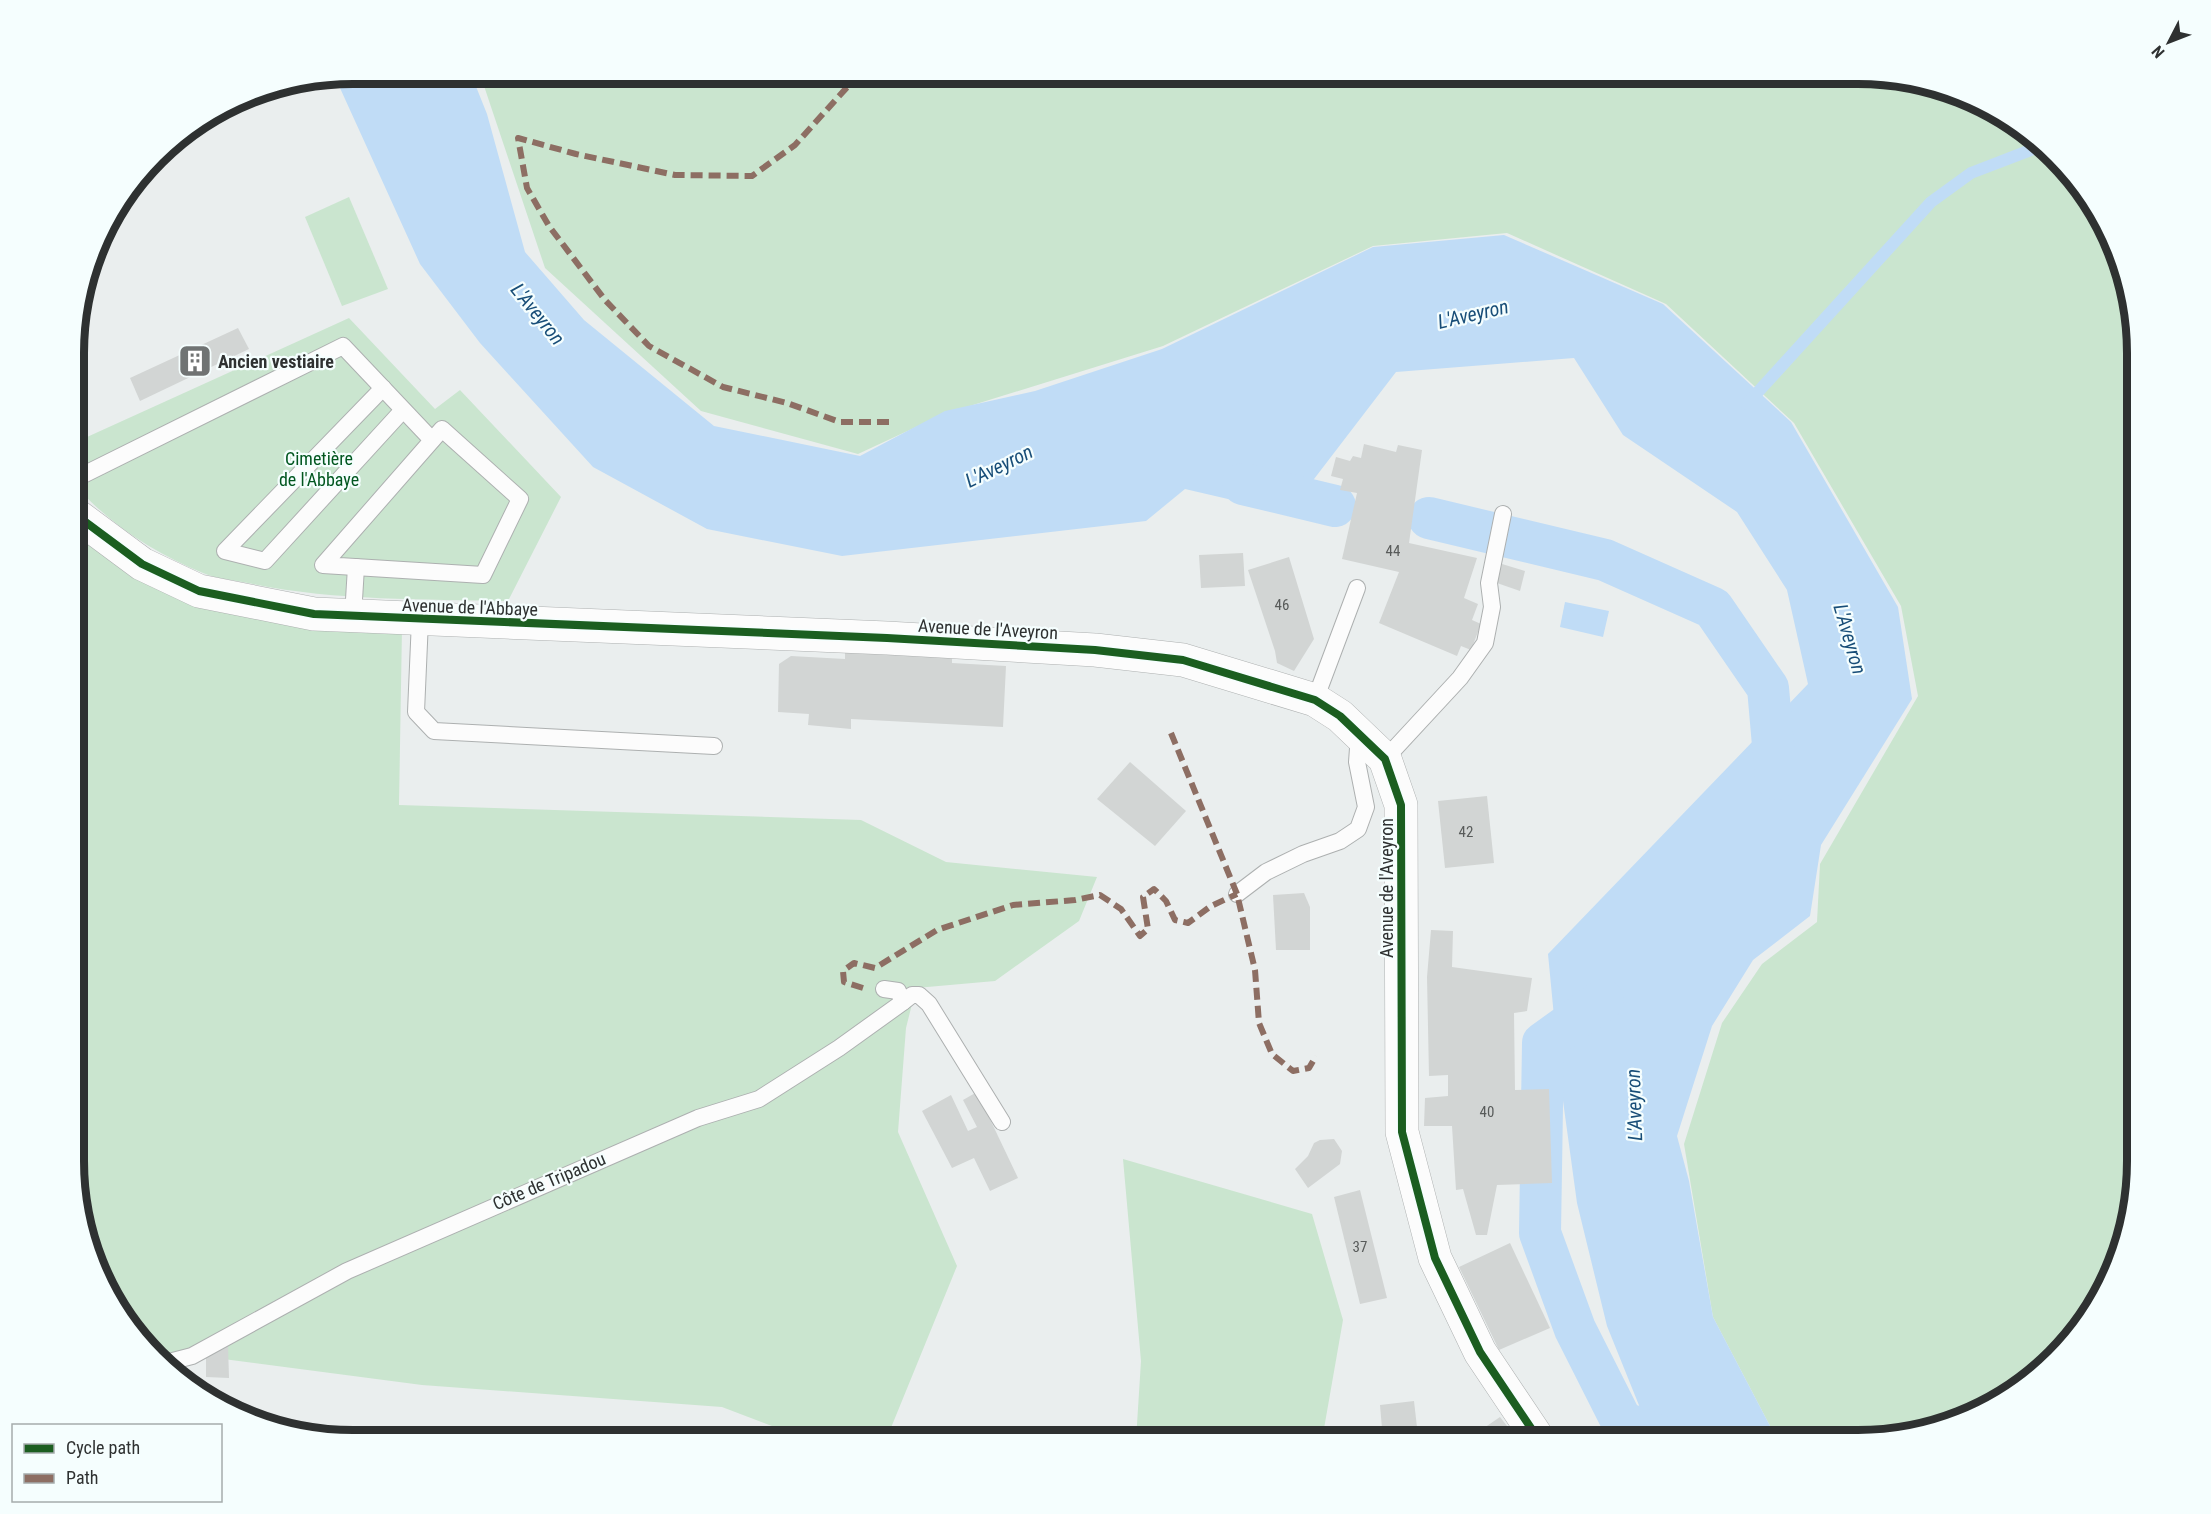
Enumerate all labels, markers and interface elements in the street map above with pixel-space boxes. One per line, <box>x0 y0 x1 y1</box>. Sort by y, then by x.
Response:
north arrow <box>2139 12 2199 72</box>
text: N <box>2148 42 2169 62</box>
water label: L'Aveyron <box>506 278 570 350</box>
water label: L'Aveyron <box>1435 294 1511 334</box>
building icon: Ancien vestiaire <box>177 343 213 379</box>
place label: Ancien vestiaire <box>218 351 334 372</box>
water label: L'Aveyron <box>961 439 1037 493</box>
park label: Cimetière de l'Abbaye <box>279 448 359 490</box>
house number: 44 <box>1386 542 1400 560</box>
street label: Avenue de l'Abbaye <box>402 594 538 620</box>
house number: 46 <box>1275 596 1289 614</box>
water label: L'Aveyron <box>1829 601 1871 677</box>
street label: Avenue de l'Aveyron <box>917 615 1059 643</box>
street label: Avenue de l'Aveyron <box>1376 818 1397 958</box>
house number: 42 <box>1459 823 1473 841</box>
water label: L'Aveyron <box>1621 1068 1647 1142</box>
house number: 40 <box>1480 1103 1494 1121</box>
street label: Côte de Tripadou <box>489 1148 609 1214</box>
house number: 37 <box>1353 1238 1367 1256</box>
legend <box>12 1424 222 1502</box>
text: Cycle path <box>66 1437 140 1458</box>
text: Path <box>66 1467 99 1488</box>

